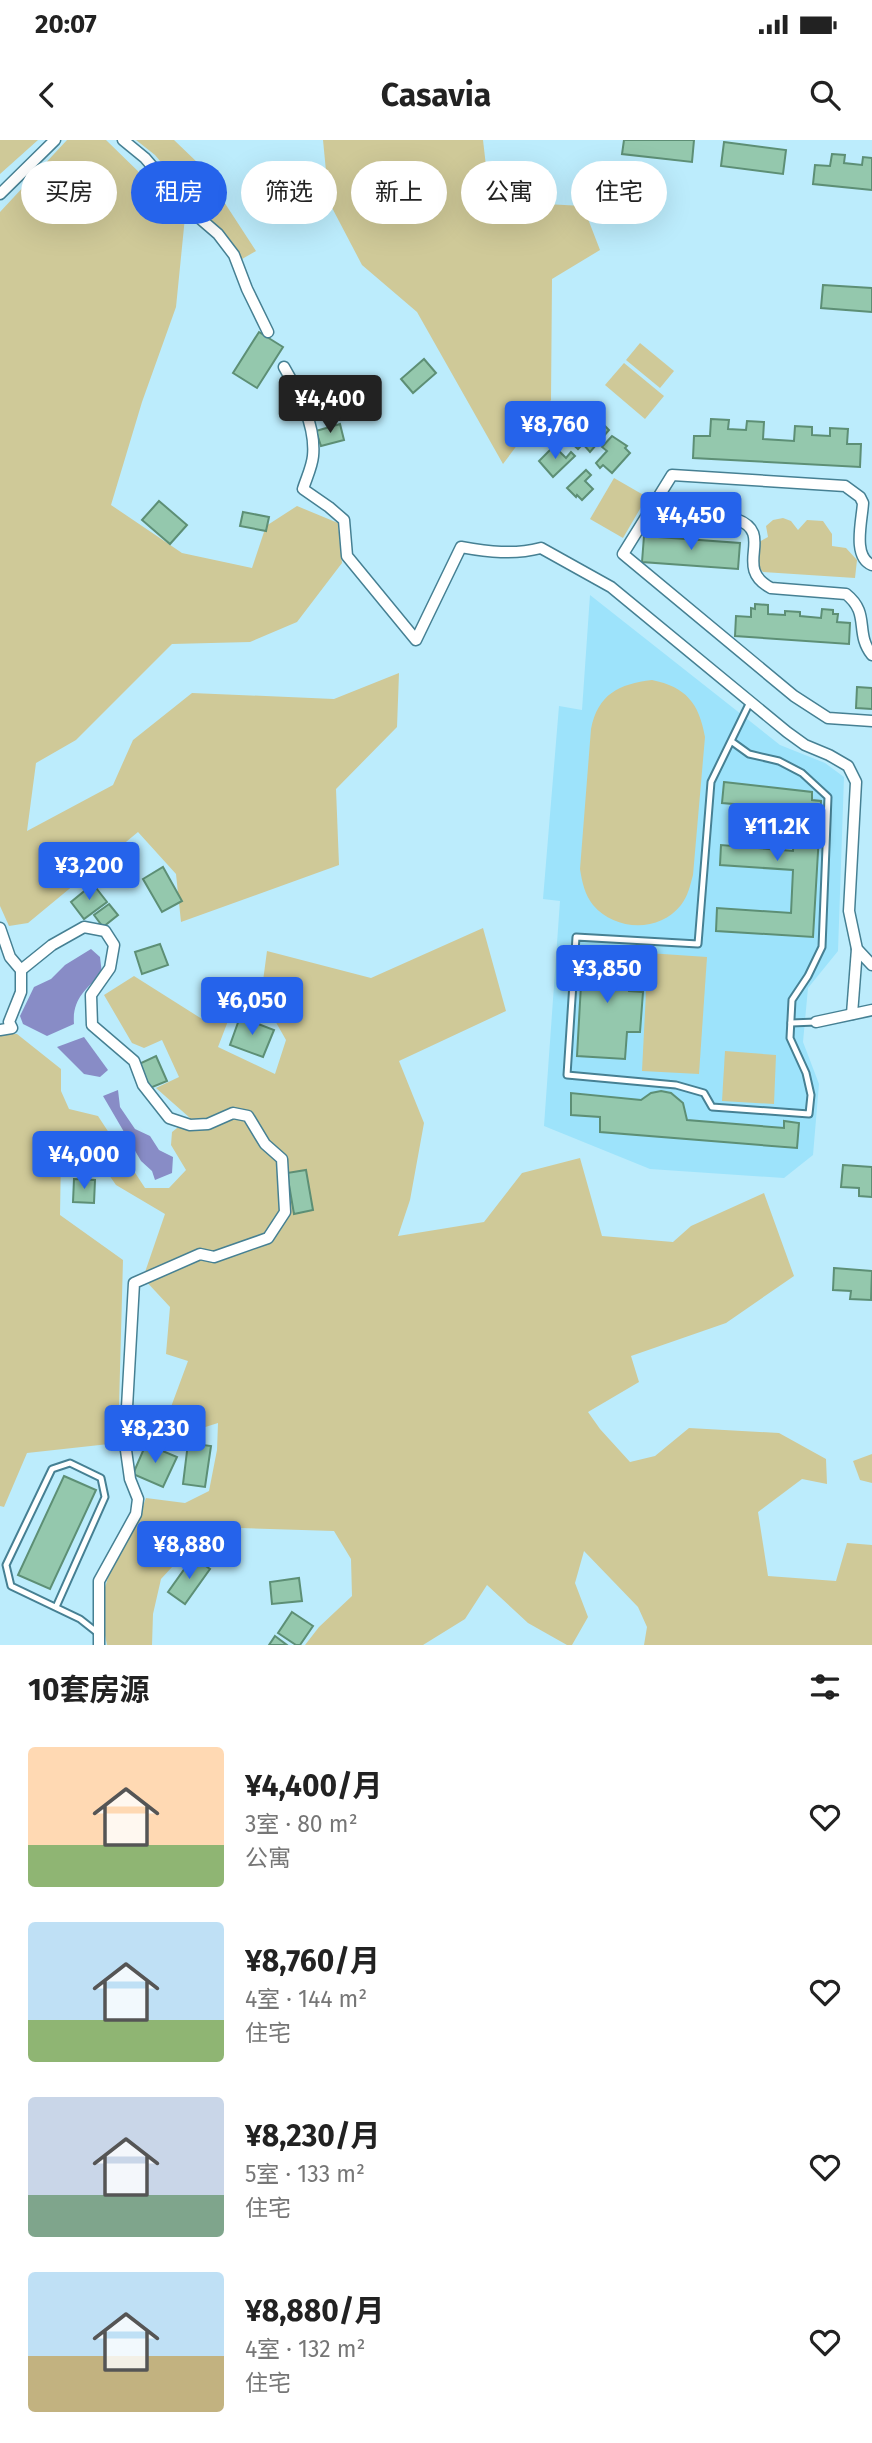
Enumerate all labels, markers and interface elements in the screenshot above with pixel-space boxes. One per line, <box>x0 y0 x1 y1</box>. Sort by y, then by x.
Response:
text: 20:07 <box>35 9 97 40</box>
icon: back <box>28 76 66 114</box>
text: Casavia <box>381 76 491 114</box>
icon: search <box>806 76 844 114</box>
chip: 买房 <box>21 161 117 224</box>
chip: 租房 <box>131 161 227 224</box>
chip: 筛选 <box>241 161 337 224</box>
chip: 新上 <box>351 161 447 224</box>
chip: 公寓 <box>461 161 557 224</box>
chip: 住宅 <box>571 161 667 224</box>
pin: ¥4,400 <box>273 376 387 435</box>
text: ¥4,400 <box>295 384 365 412</box>
pin: ¥8,760 <box>498 402 612 461</box>
text: ¥8,760 <box>521 410 589 438</box>
pin: ¥4,450 <box>634 492 748 552</box>
text: ¥4,450 <box>656 501 726 529</box>
pin: ¥11.2K <box>720 804 834 863</box>
text: ¥11.2K <box>744 812 810 840</box>
pin: ¥3,200 <box>32 842 146 902</box>
text: ¥3,200 <box>54 851 124 879</box>
pin: ¥3,850 <box>550 946 664 1005</box>
text: ¥3,850 <box>572 954 642 982</box>
pin: ¥6,050 <box>195 978 309 1037</box>
text: ¥6,050 <box>217 986 287 1014</box>
pin: ¥4,000 <box>27 1132 141 1191</box>
text: ¥4,000 <box>48 1140 120 1168</box>
pin: ¥8,230 <box>98 1406 212 1465</box>
text: ¥8,230 <box>121 1414 189 1442</box>
pin: ¥8,880 <box>132 1522 246 1581</box>
text: ¥8,880 <box>153 1530 225 1558</box>
icon: filters <box>806 1668 844 1706</box>
text: 10套房源 <box>28 1672 149 1708</box>
text: ¥4,400/月 <box>245 1768 383 1804</box>
icon: home <box>84 1775 168 1859</box>
icon: heart <box>806 1798 844 1836</box>
text: 3室 · 80 m² <box>245 1810 358 1838</box>
text: 公寓 <box>245 1844 291 1872</box>
text: ¥8,760/月 <box>245 1943 380 1979</box>
icon: home <box>84 1950 168 2034</box>
icon: heart <box>806 1973 844 2011</box>
text: 4室 · 144 m² <box>245 1985 367 2013</box>
text: 住宅 <box>245 2019 291 2047</box>
text: ¥8,230/月 <box>245 2118 380 2154</box>
icon: home <box>84 2125 168 2209</box>
icon: heart <box>806 2148 844 2186</box>
text: 5室 · 133 m² <box>245 2160 365 2188</box>
text: 住宅 <box>245 2194 291 2222</box>
text: ¥8,880/月 <box>245 2293 384 2329</box>
icon: home <box>84 2300 168 2384</box>
icon: heart <box>806 2323 844 2361</box>
text: 4室 · 132 m² <box>245 2335 365 2363</box>
text: 住宅 <box>245 2369 291 2397</box>

